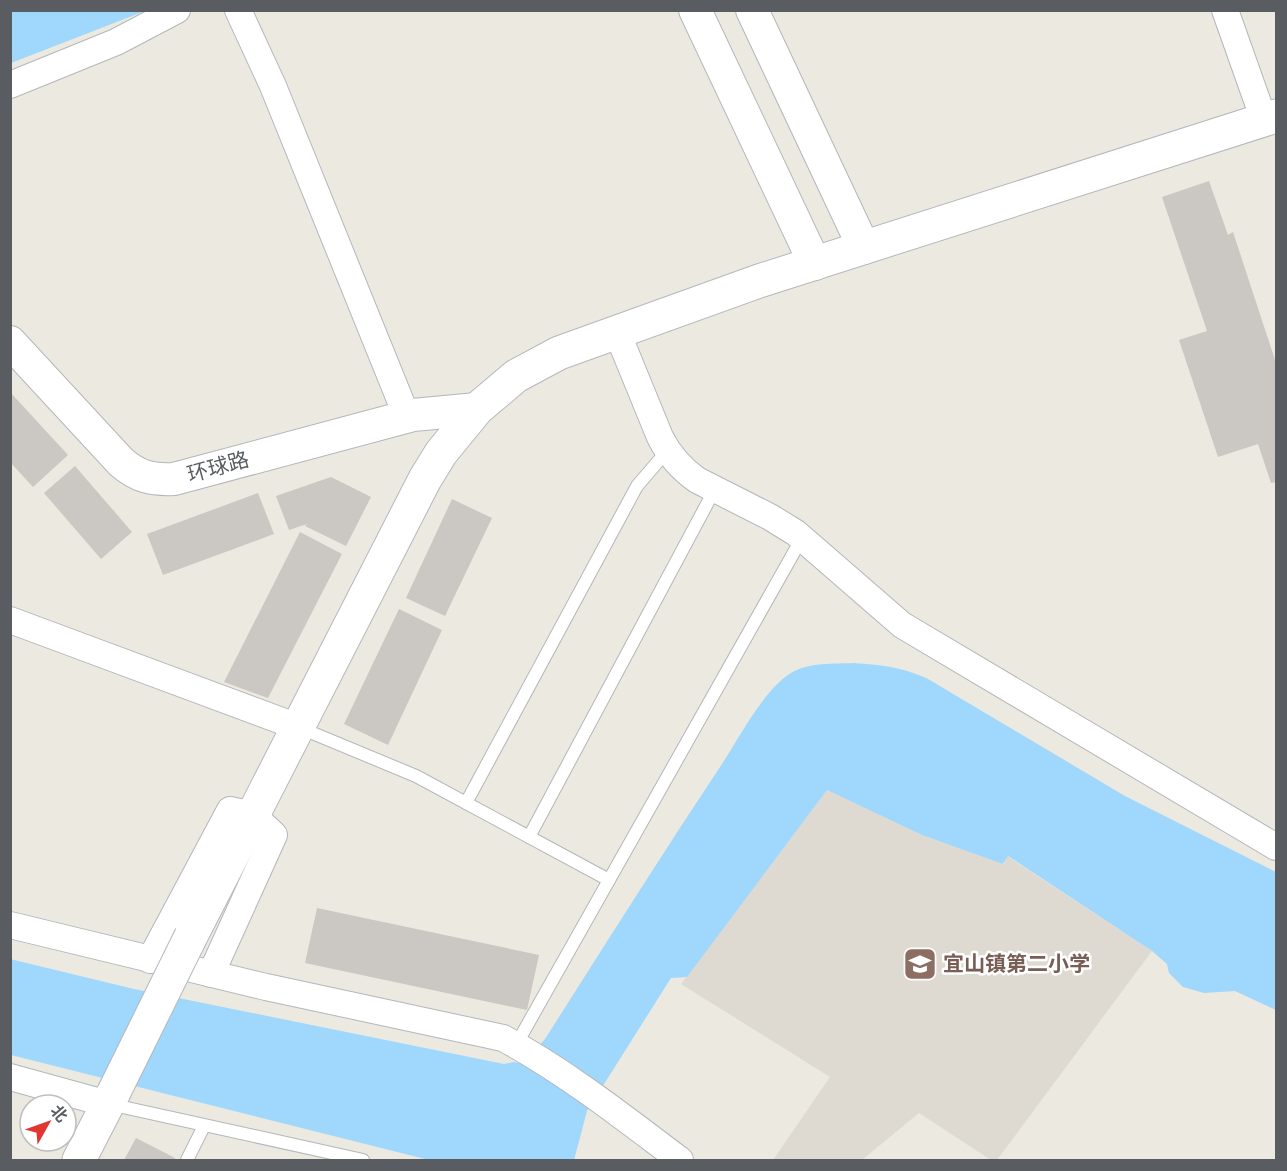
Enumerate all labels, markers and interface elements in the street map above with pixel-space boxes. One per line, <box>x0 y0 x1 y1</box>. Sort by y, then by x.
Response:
street label: 环球路 <box>184 447 252 487</box>
school or university icon: 宜山镇第二小学 <box>902 946 938 982</box>
place label: 宜山镇第二小学 <box>943 952 1090 976</box>
north arrow <box>18 1093 78 1153</box>
text: 北 <box>47 1101 72 1126</box>

